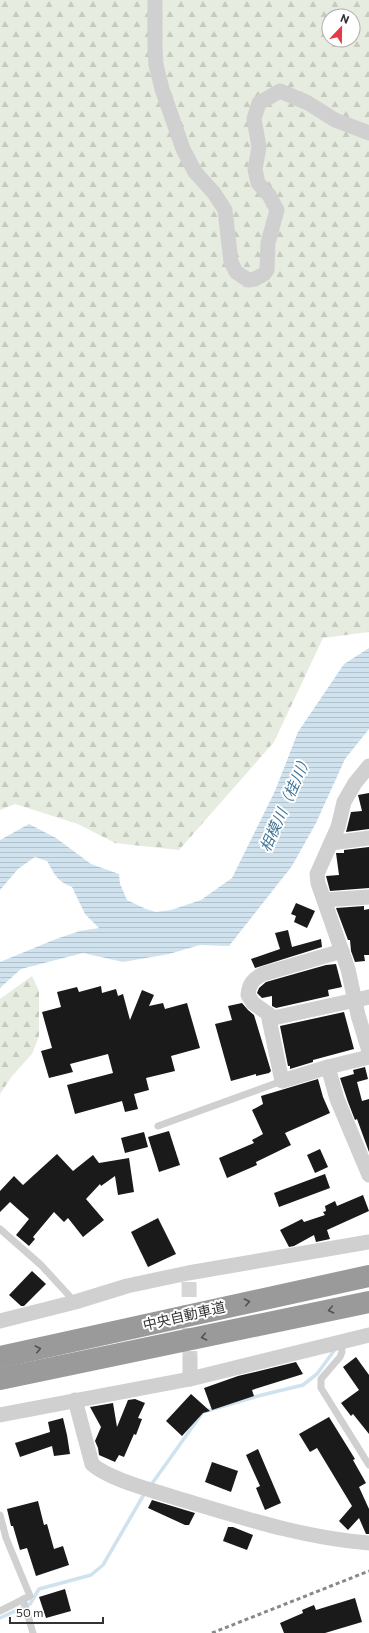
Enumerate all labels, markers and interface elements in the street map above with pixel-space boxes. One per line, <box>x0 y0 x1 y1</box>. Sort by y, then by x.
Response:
north arrow <box>321 8 361 48</box>
text: N <box>339 11 351 26</box>
water label: 相模川（桂川） <box>256 751 315 854</box>
street label: 中央自動車道 <box>141 1298 227 1333</box>
one-way arrow <box>244 1298 250 1306</box>
one-way arrow <box>328 1306 334 1314</box>
one-way arrow <box>201 1333 207 1341</box>
one-way arrow <box>35 1345 41 1353</box>
scale bar <box>10 1599 103 1625</box>
text: 50 m <box>16 1605 44 1619</box>

